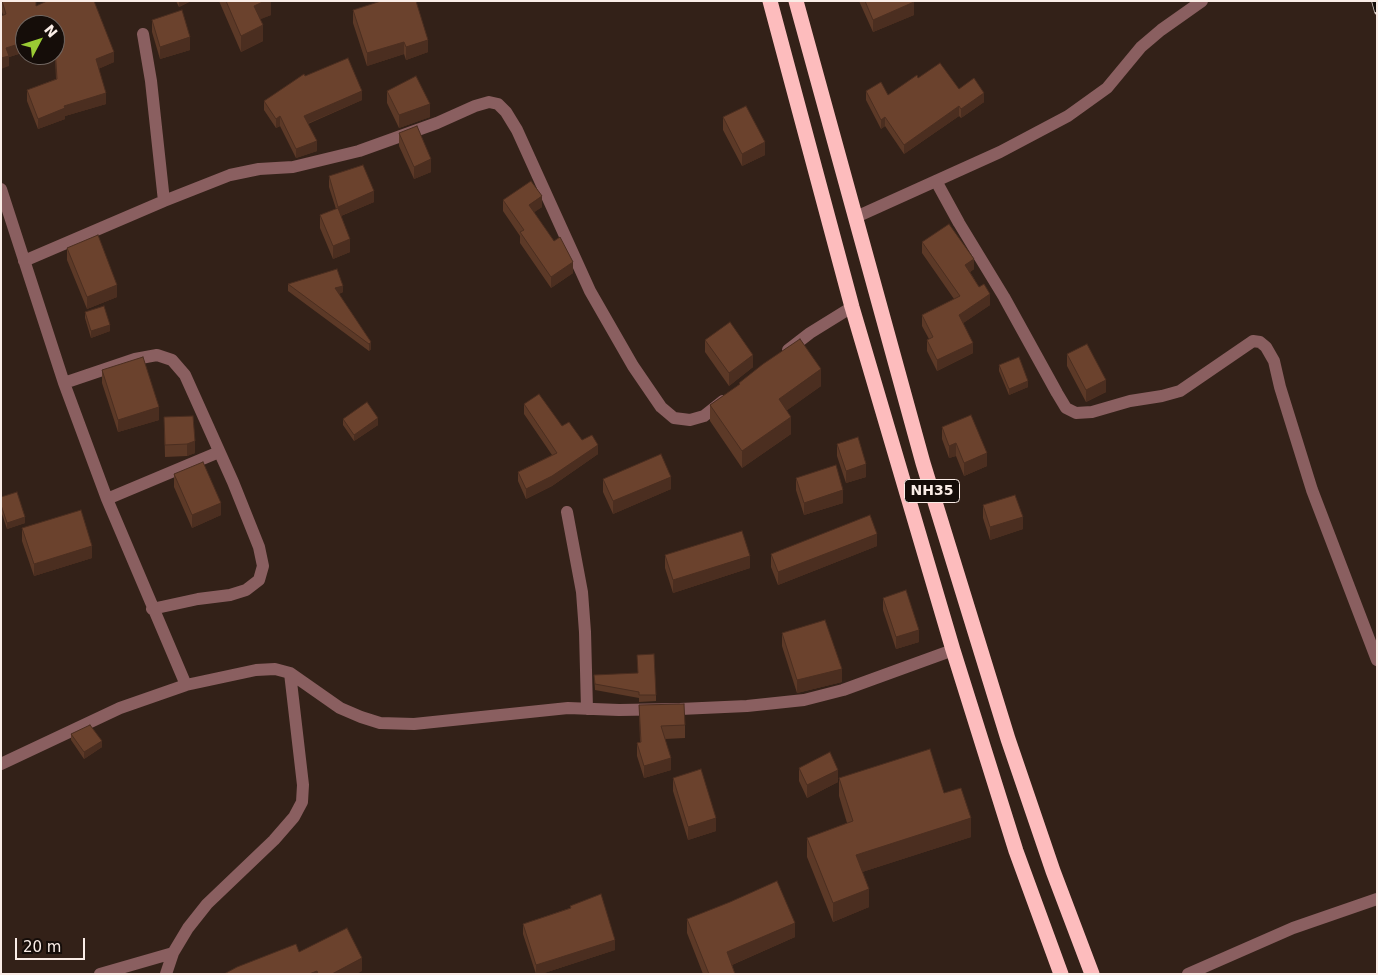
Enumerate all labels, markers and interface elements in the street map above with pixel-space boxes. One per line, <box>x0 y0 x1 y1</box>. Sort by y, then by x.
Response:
north arrow <box>15 15 65 65</box>
text: N <box>41 21 61 41</box>
road number: NH35 <box>904 480 960 502</box>
scale bar <box>18 928 88 960</box>
text: 20 m <box>23 938 61 956</box>

